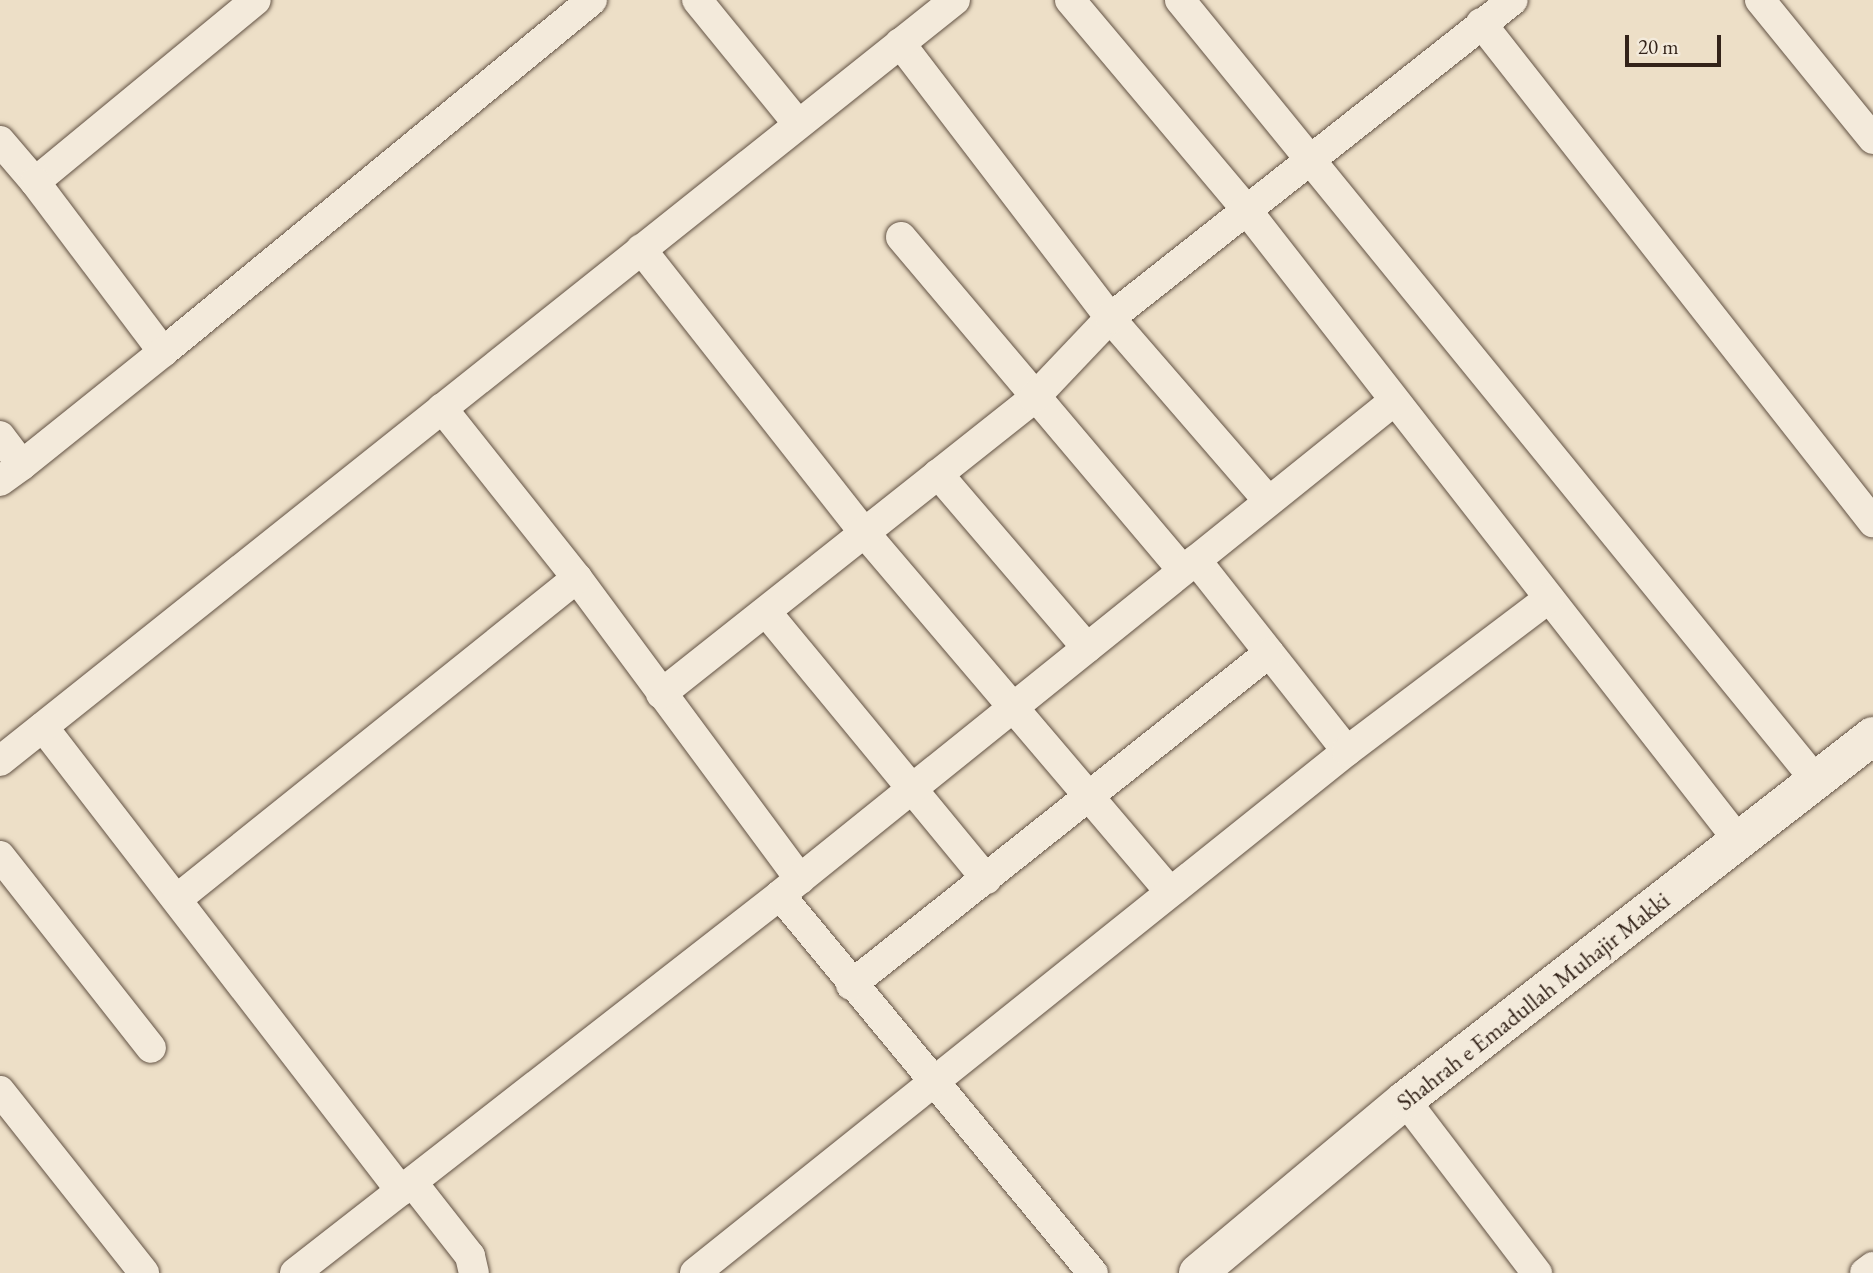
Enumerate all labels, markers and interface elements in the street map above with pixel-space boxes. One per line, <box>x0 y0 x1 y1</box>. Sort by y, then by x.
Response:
scale bar <box>1628 21 1724 65</box>
text: 20 m <box>1638 33 1679 60</box>
street label: Shahrah e Emadullah Muhajir Makki <box>1391 885 1675 1117</box>

